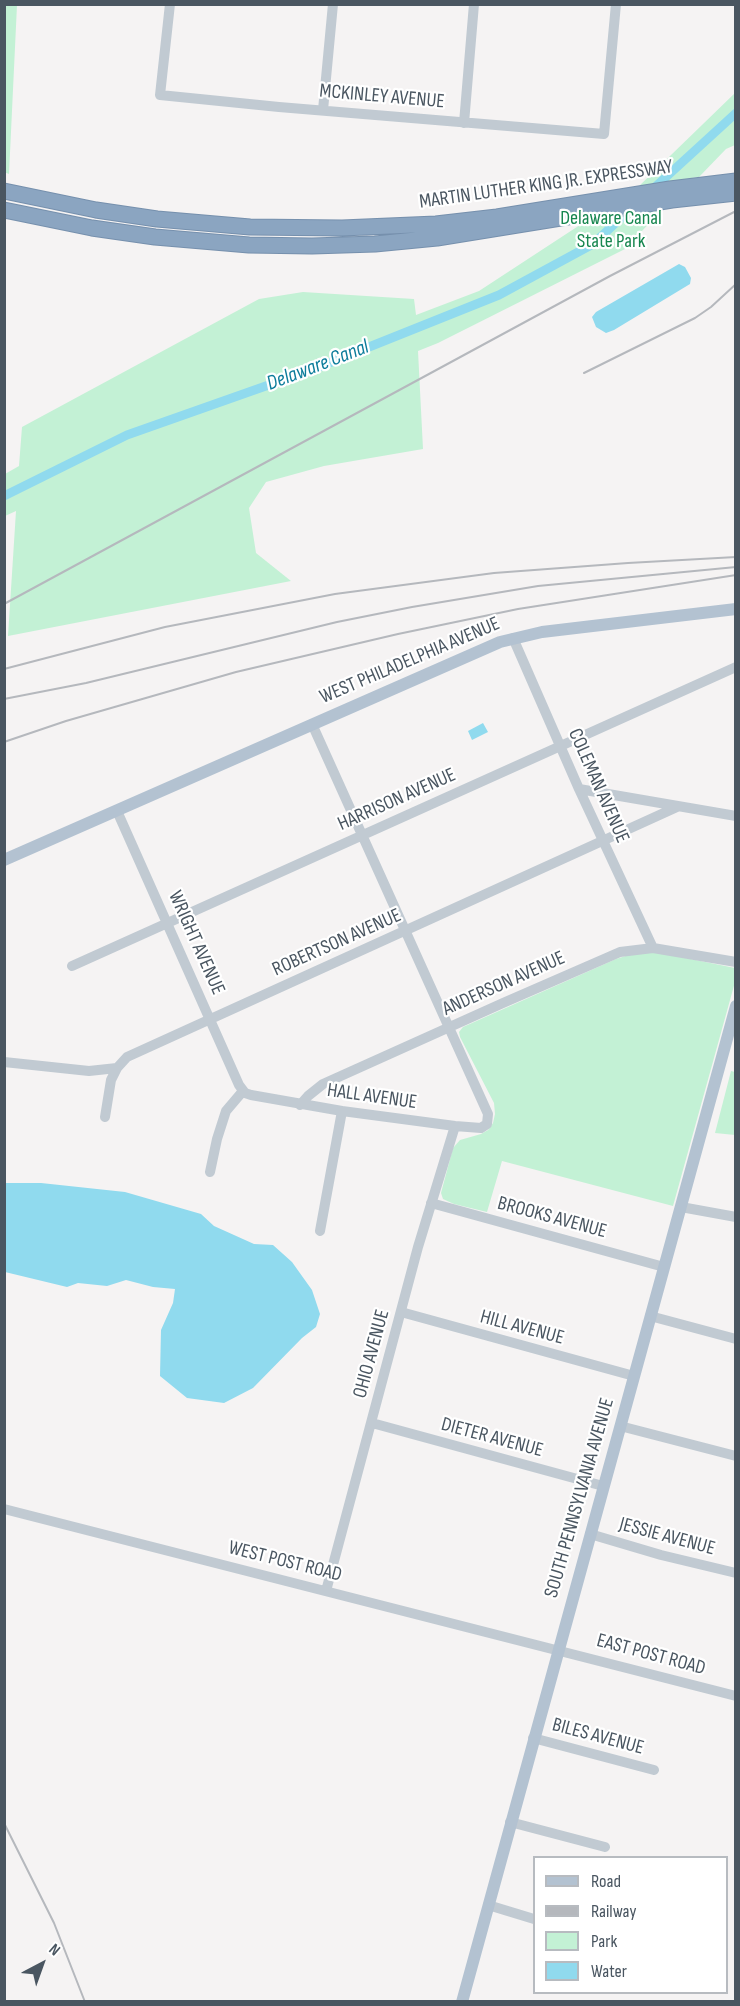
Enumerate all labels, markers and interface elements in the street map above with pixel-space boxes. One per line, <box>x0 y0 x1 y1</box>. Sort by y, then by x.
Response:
street label: MCKINLEY AVENUE <box>318 80 446 114</box>
street label: MARTIN LUTHER KING JR. EXPRESSWAY <box>418 155 674 215</box>
park label: Delaware Canal State Park <box>560 207 662 254</box>
water label: Delaware Canal <box>263 335 373 397</box>
street label: WEST PHILADELPHIA AVENUE <box>316 612 504 710</box>
street label: COLEMAN AVENUE <box>562 725 634 847</box>
street label: HARRISON AVENUE <box>334 763 460 837</box>
street label: WRIGHT AVENUE <box>162 887 230 999</box>
street label: ROBERTSON AVENUE <box>269 904 405 982</box>
street label: ANDERSON AVENUE <box>439 946 569 1022</box>
street label: HALL AVENUE <box>326 1079 418 1115</box>
street label: BROOKS AVENUE <box>495 1192 609 1244</box>
street label: HILL AVENUE <box>477 1305 567 1351</box>
street label: OHIO AVENUE <box>349 1307 395 1401</box>
street label: SOUTH PENNSYLVANIA AVENUE <box>540 1395 620 1601</box>
street label: DIETER AVENUE <box>438 1413 546 1463</box>
street label: JESSIE AVENUE <box>616 1513 718 1561</box>
street label: WEST POST ROAD <box>226 1536 344 1588</box>
street label: EAST POST ROAD <box>594 1629 708 1681</box>
street label: BILES AVENUE <box>550 1713 646 1761</box>
legend <box>533 1856 728 1994</box>
text: Road <box>591 1871 621 1892</box>
text: Railway <box>591 1901 636 1922</box>
text: Park <box>591 1931 617 1952</box>
north arrow <box>12 1934 72 1994</box>
text: N <box>45 1940 64 1960</box>
text: Water <box>591 1961 627 1982</box>

